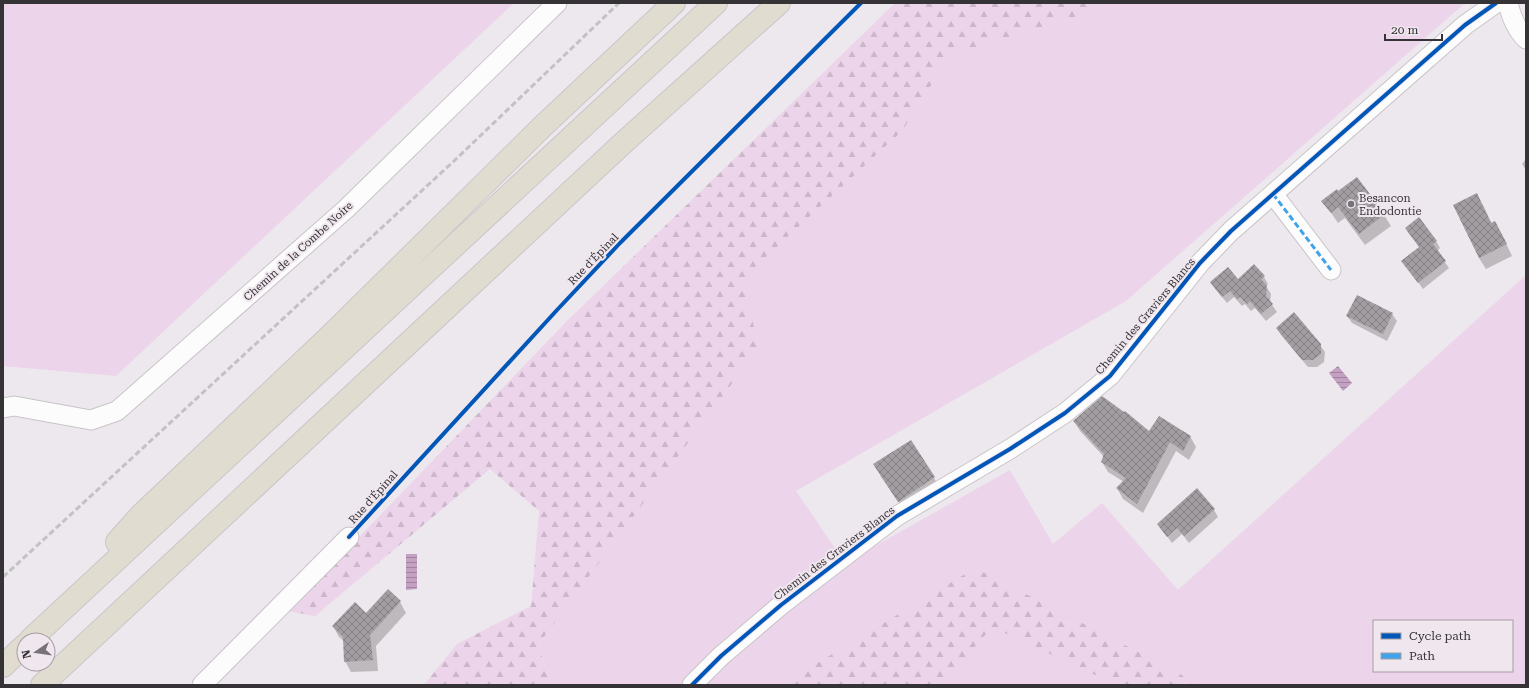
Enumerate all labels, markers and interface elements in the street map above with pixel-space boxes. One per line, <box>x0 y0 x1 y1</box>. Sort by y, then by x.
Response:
scale bar <box>1385 16 1442 42</box>
text: 20 m <box>1391 23 1418 37</box>
place label: Besancon Endodontie <box>1359 192 1422 218</box>
street label: Chemin de la Combe Noire <box>241 199 356 304</box>
marker: Besancon Endodontie <box>1346 199 1356 209</box>
street label: Rue d'Épinal <box>565 230 622 288</box>
street label: Chemin des Graviers Blancs <box>1093 255 1198 377</box>
street label: Rue d'Épinal <box>345 467 401 527</box>
street label: Chemin des Graviers Blancs <box>771 504 897 603</box>
legend <box>1373 620 1513 672</box>
text: Cycle path <box>1409 629 1471 643</box>
north arrow <box>16 632 56 672</box>
text: N <box>19 648 34 660</box>
text: Path <box>1409 649 1435 663</box>

